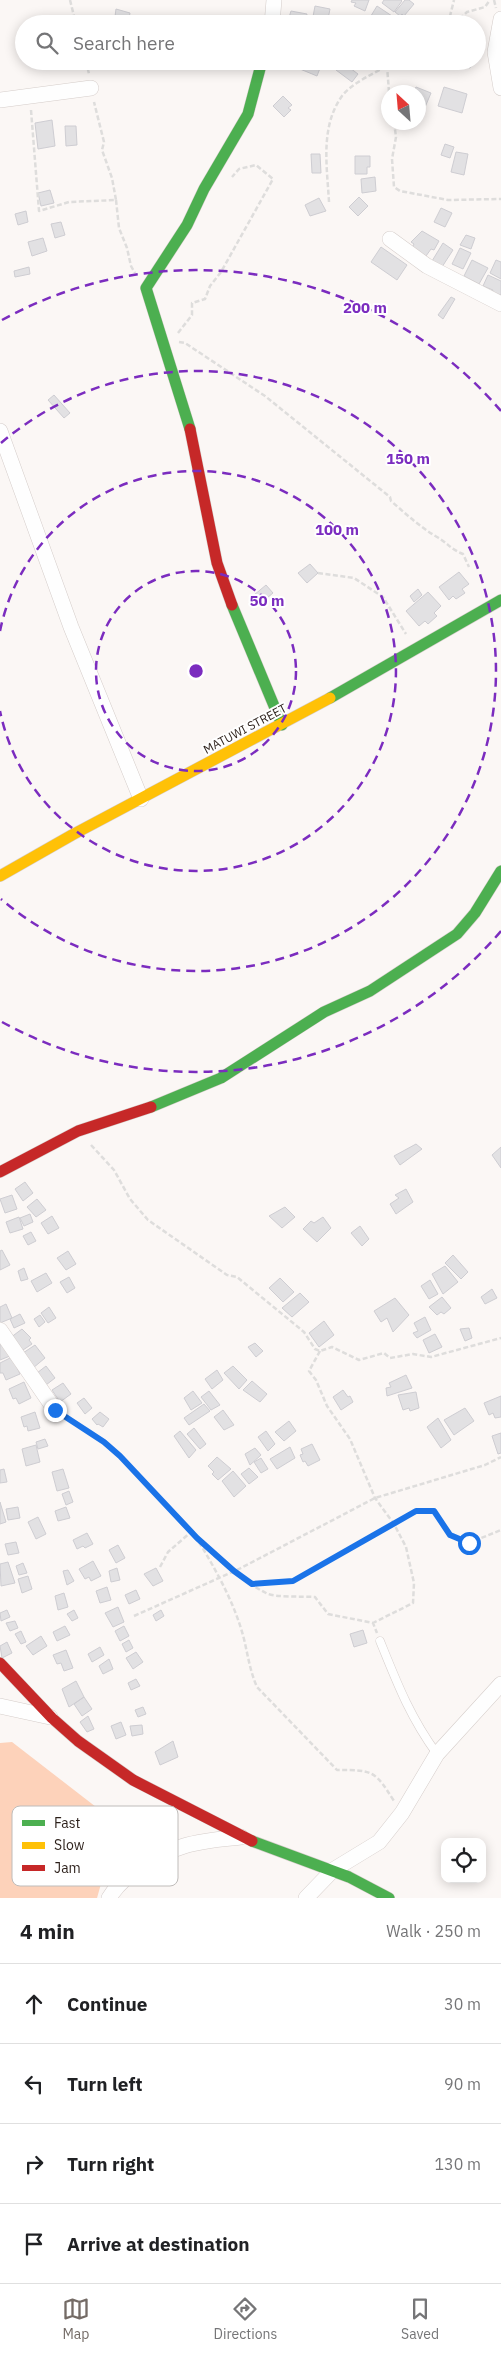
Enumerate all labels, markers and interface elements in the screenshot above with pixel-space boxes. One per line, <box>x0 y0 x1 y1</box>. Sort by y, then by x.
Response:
search box <box>15 15 486 70</box>
icon: search <box>33 29 61 57</box>
text: Search here <box>73 31 175 55</box>
north arrow <box>381 85 426 130</box>
text: 200 m <box>343 298 387 317</box>
text: 150 m <box>386 449 430 468</box>
text: 100 m <box>315 520 359 539</box>
text: 50 m <box>250 591 284 610</box>
centre of rings <box>187 662 205 680</box>
street label: MATUWI STREET <box>201 700 289 757</box>
route end <box>44 1399 67 1422</box>
route start <box>458 1532 481 1555</box>
legend <box>12 1806 178 1886</box>
text: Fast <box>54 1814 80 1832</box>
text: Slow <box>54 1836 85 1854</box>
map controls <box>441 1838 486 1883</box>
button: locate <box>441 1838 486 1883</box>
text: Jam <box>54 1859 81 1877</box>
text: 4 min <box>20 1917 75 1945</box>
text: Walk · 250 m <box>386 1921 481 1941</box>
icon: ahead <box>20 1990 48 2018</box>
text: Continue <box>67 1992 147 2016</box>
text: 30 m <box>444 1994 481 2014</box>
icon: left <box>20 2070 48 2098</box>
text: Turn left <box>67 2072 143 2096</box>
text: 90 m <box>444 2074 481 2094</box>
icon: right <box>20 2150 48 2178</box>
text: Turn right <box>67 2152 154 2176</box>
text: 130 m <box>434 2154 481 2174</box>
icon: arrive <box>20 2230 48 2258</box>
text: Arrive at destination <box>67 2232 250 2256</box>
tab: Map <box>62 2295 90 2343</box>
tab: Directions <box>214 2295 277 2343</box>
tab: Saved <box>401 2295 439 2343</box>

